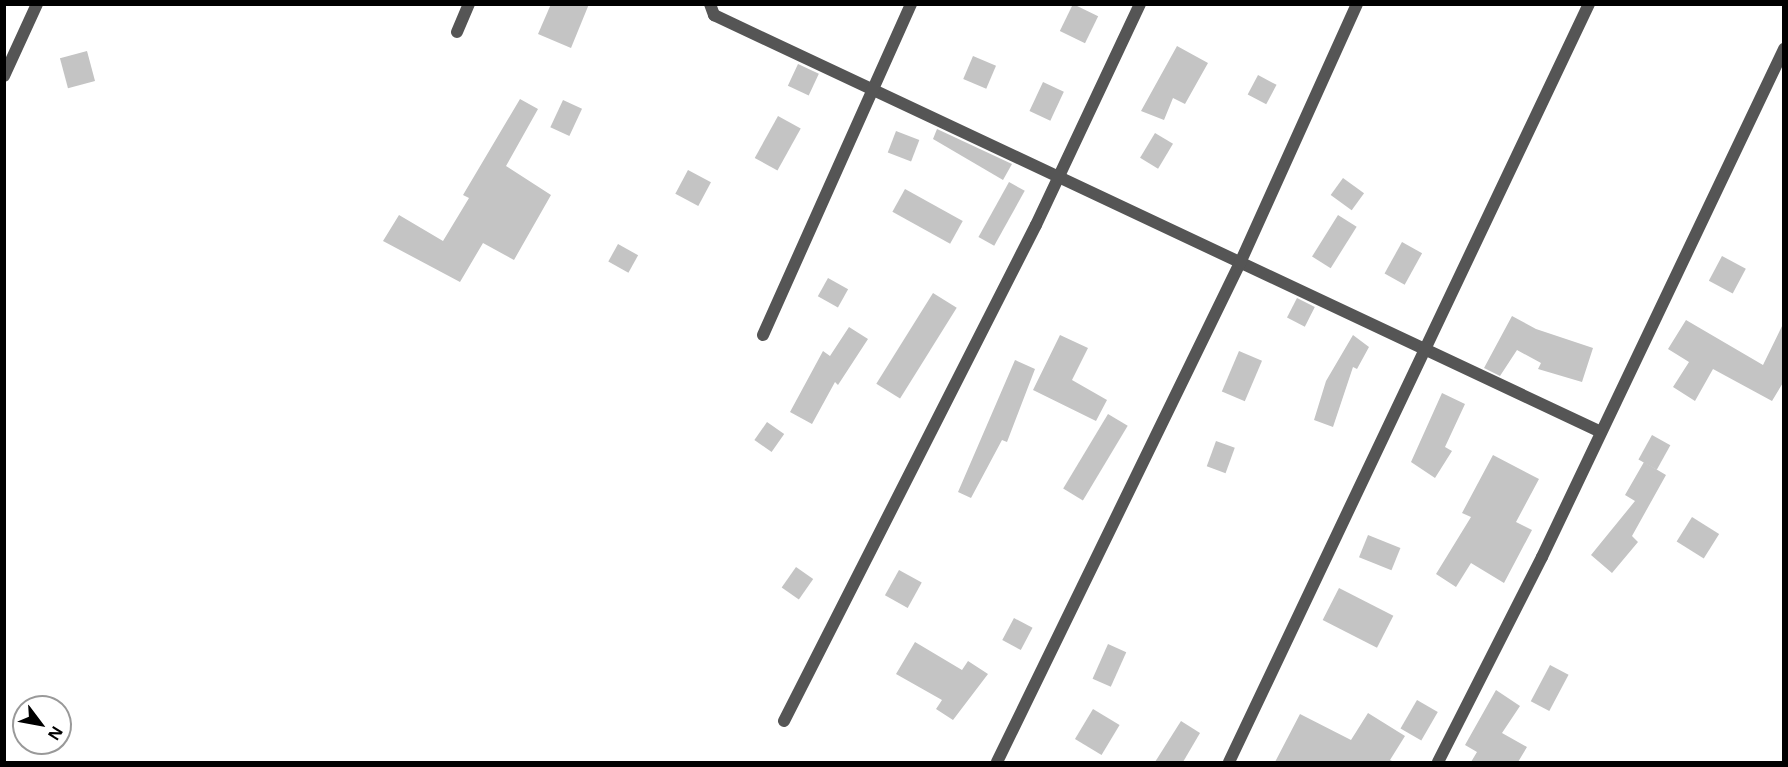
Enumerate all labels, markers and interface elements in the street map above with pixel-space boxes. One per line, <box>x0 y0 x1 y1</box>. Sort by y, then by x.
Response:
north arrow <box>12 695 72 755</box>
text: N <box>43 722 68 745</box>

